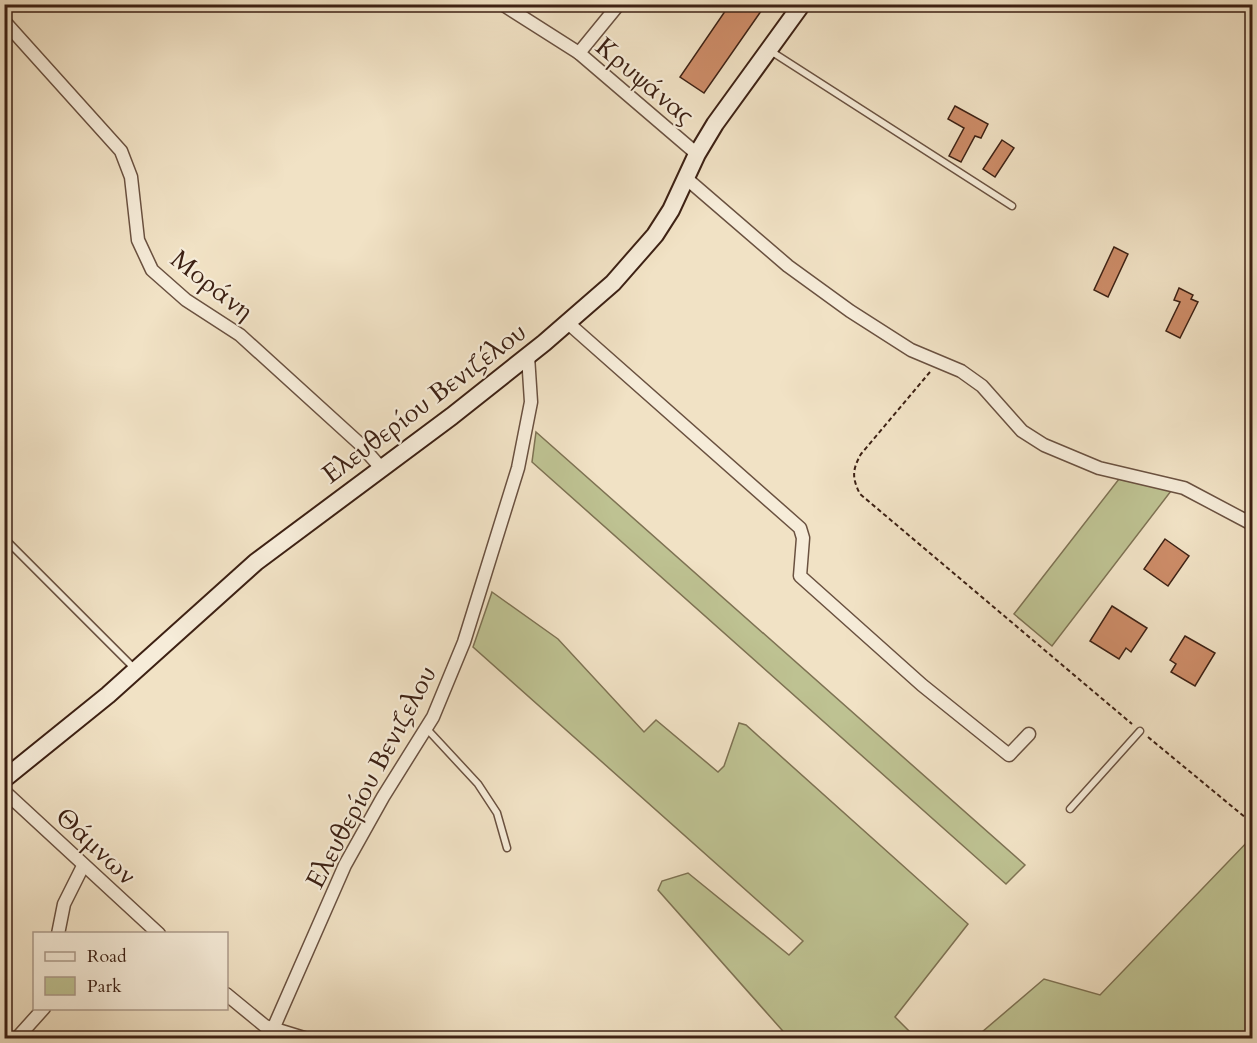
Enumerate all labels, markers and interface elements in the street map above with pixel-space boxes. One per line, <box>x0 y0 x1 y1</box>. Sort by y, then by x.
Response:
street label: Κρυψάνας <box>588 29 702 133</box>
street label: Μοράνη <box>163 242 261 328</box>
street label: Ελευθερίου Βενιζέλου <box>315 315 533 491</box>
street label: Ελευθερίου Βενιζελου <box>298 660 444 894</box>
street label: Θάμνων <box>48 799 144 893</box>
legend <box>33 932 228 1010</box>
text: Road <box>87 944 127 969</box>
text: Park <box>87 974 122 999</box>

